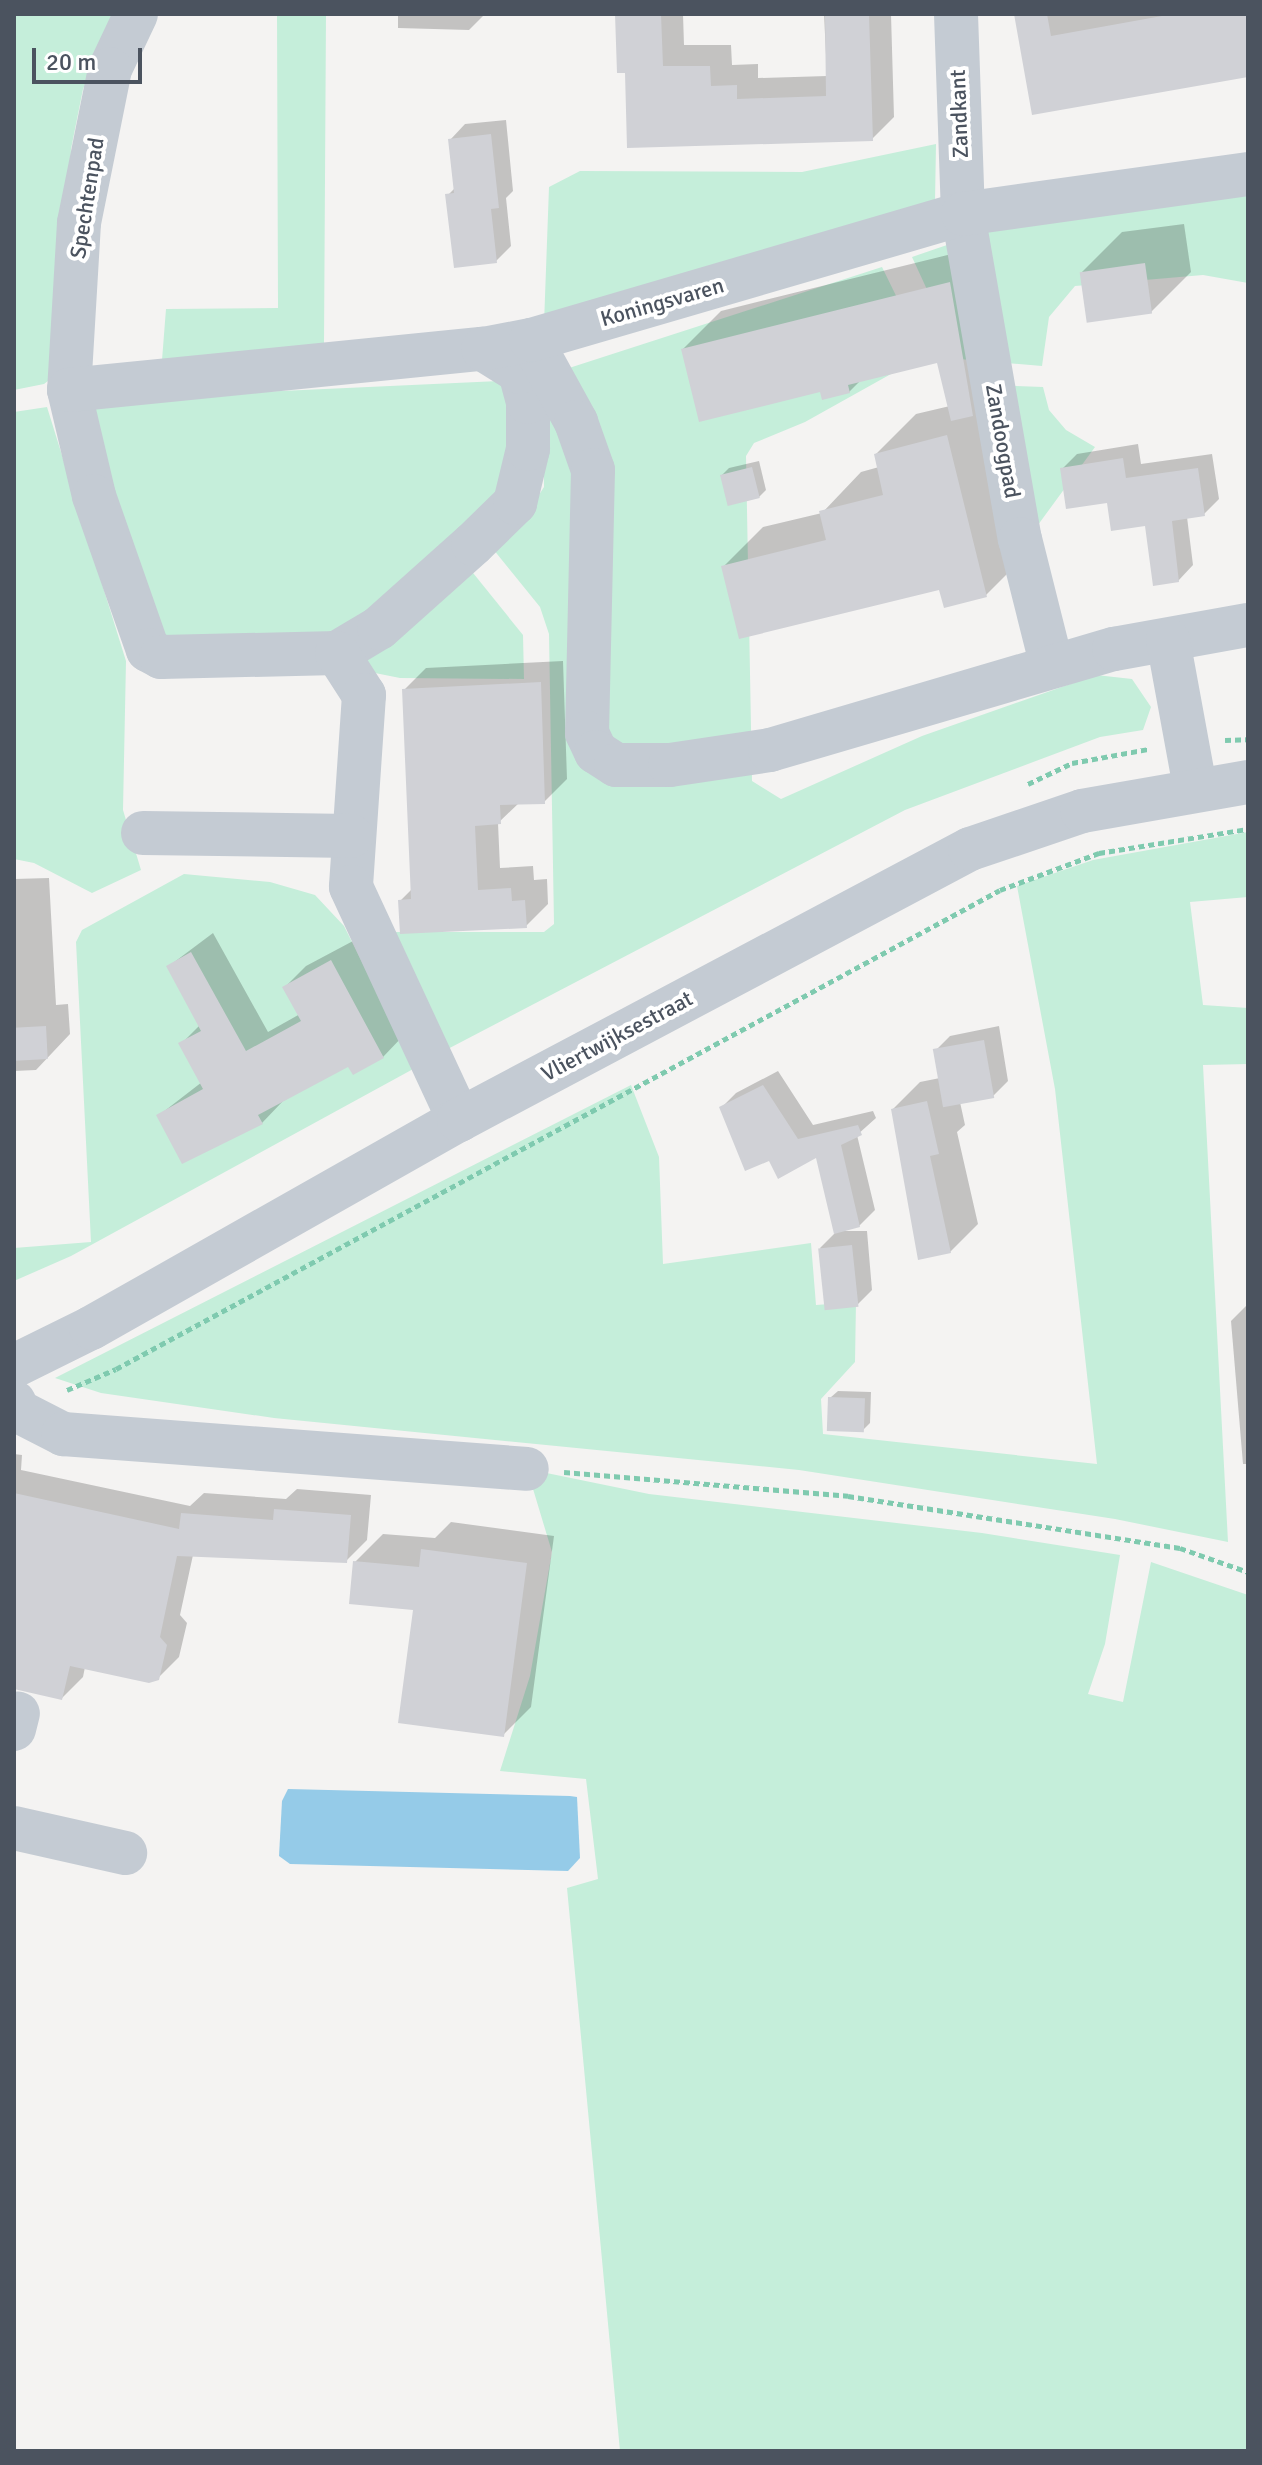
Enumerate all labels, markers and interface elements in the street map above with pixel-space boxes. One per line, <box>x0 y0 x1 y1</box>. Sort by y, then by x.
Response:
scale bar <box>36 32 146 82</box>
text: 20 m <box>46 47 96 77</box>
street label: Zandkant <box>944 69 974 159</box>
street label: Spechtenpad <box>64 136 110 260</box>
street label: Koningsvaren <box>597 272 727 332</box>
street label: Zandoogpad <box>980 382 1026 500</box>
street label: Vliertwijksestraat <box>537 985 697 1087</box>

